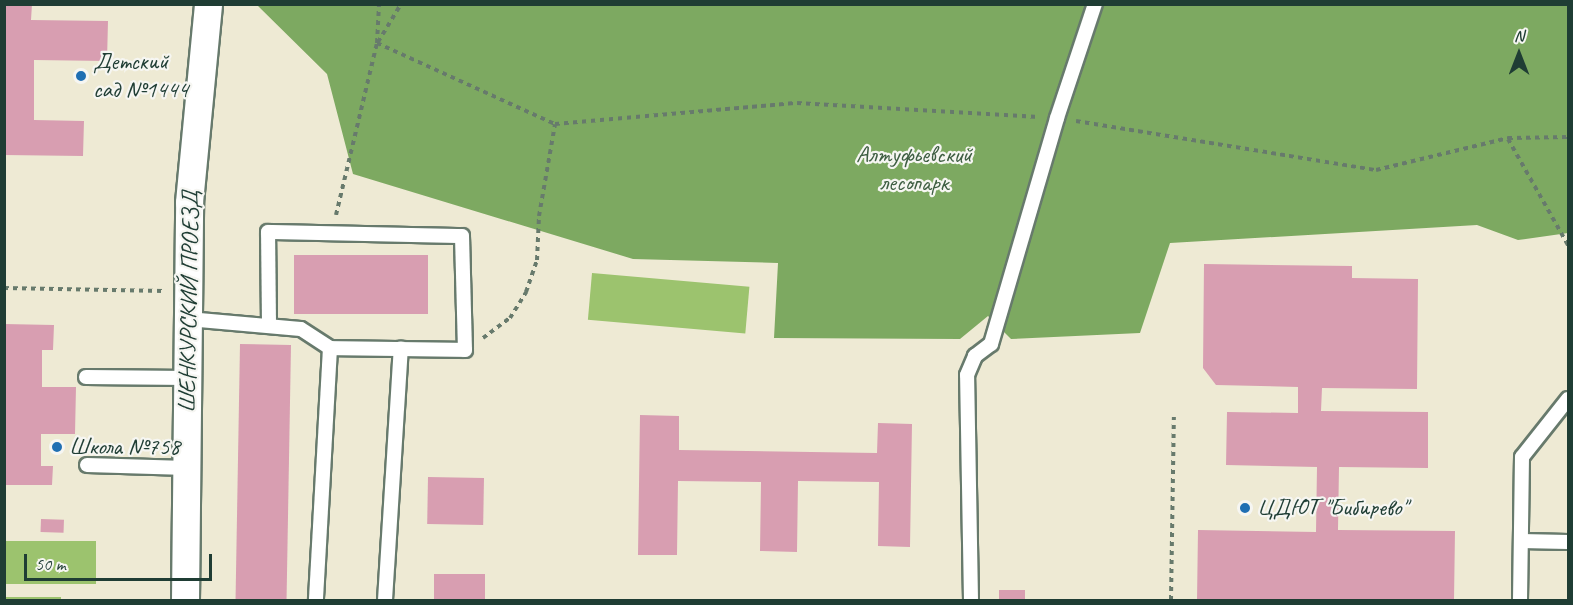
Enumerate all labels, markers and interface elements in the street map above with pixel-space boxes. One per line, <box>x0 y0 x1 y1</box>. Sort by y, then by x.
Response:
north arrow <box>1489 24 1549 84</box>
text: N <box>1514 26 1524 46</box>
place label: Детский сад №1444 <box>93 48 188 104</box>
marker: Детский сад №1444 <box>74 69 88 83</box>
park label: Алтуфьевский лесопарк <box>856 141 972 197</box>
street label: ШЕНКУРСКИЙ ПРОЕЗД <box>173 191 205 413</box>
place label: Школа №758 <box>69 433 180 461</box>
marker: Школа №758 <box>50 440 64 454</box>
place label: ЦДЮТ "Бибирево" <box>1257 494 1407 522</box>
marker: ЦДЮТ "Бибирево" <box>1238 501 1252 515</box>
scale bar <box>27 542 214 580</box>
text: 50 m <box>35 553 66 575</box>

